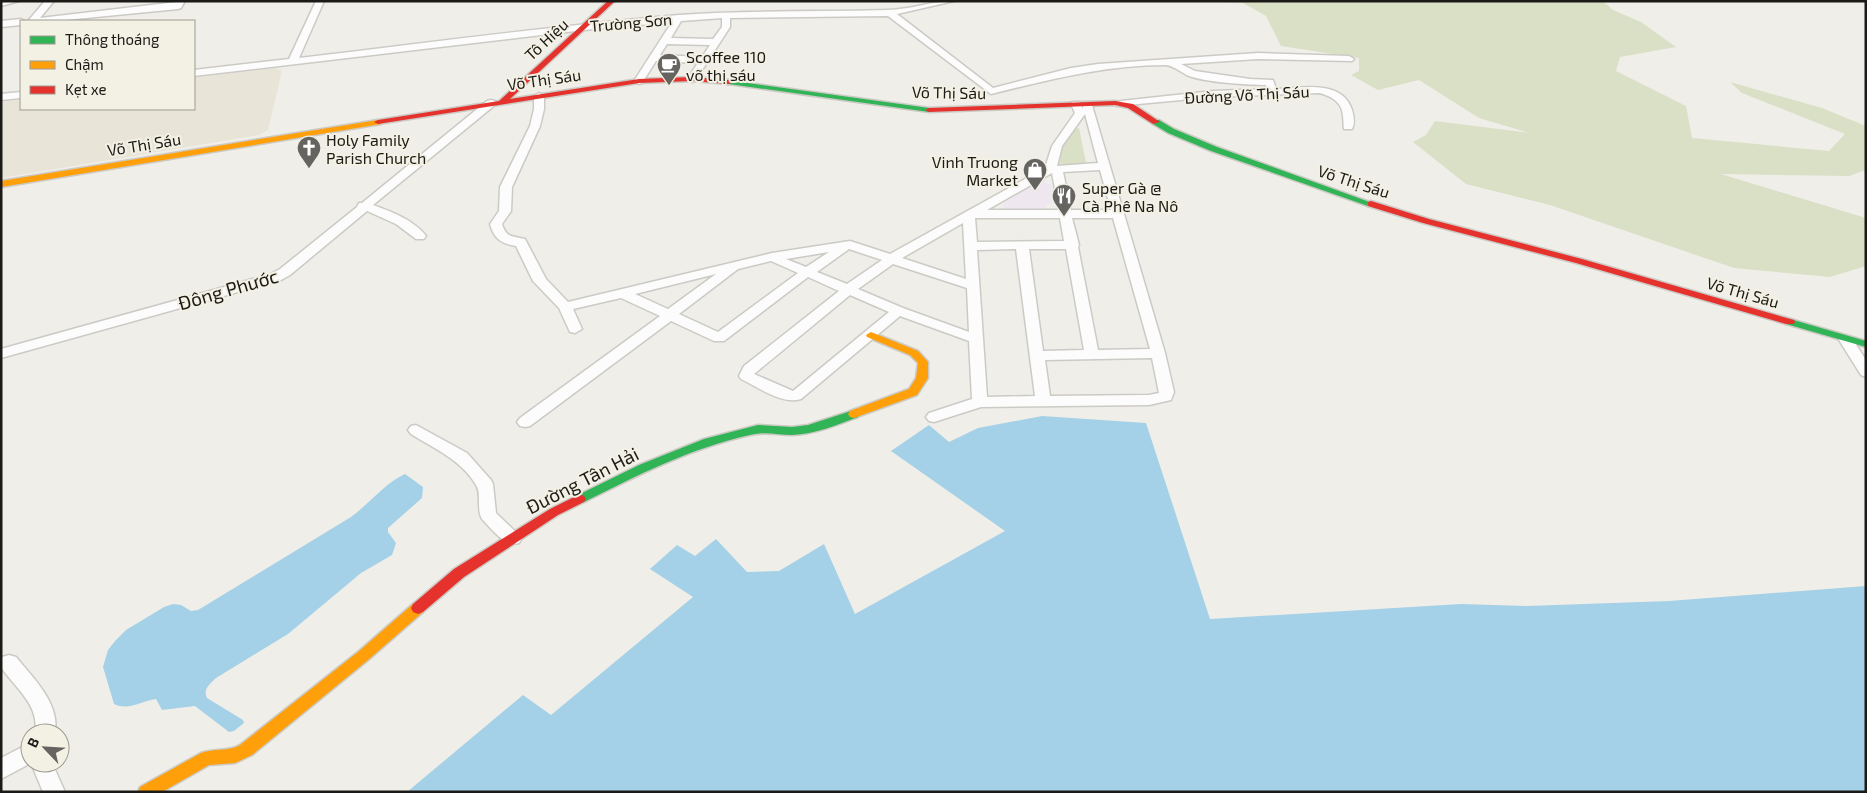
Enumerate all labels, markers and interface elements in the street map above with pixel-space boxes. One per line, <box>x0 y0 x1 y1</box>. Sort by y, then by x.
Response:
street label: Trường Sơn <box>589 9 673 35</box>
street label: Tô Hiệu <box>520 14 572 64</box>
legend <box>20 20 195 110</box>
text: Thông thoáng <box>65 30 160 48</box>
place label: Scoffee 110 võ thị sáu <box>686 47 766 84</box>
cafe icon: Scoffee 110 võ thị sáu <box>656 52 682 86</box>
text: Chậm <box>65 55 104 73</box>
street label: Võ Thị Sáu <box>506 64 582 94</box>
text: Kẹt xe <box>65 80 107 98</box>
street label: Đường Võ Thị Sáu <box>1184 81 1310 107</box>
street label: Võ Thị Sáu <box>912 82 986 102</box>
street label: Võ Thị Sáu <box>106 129 182 159</box>
place label: Holy Family Parish Church <box>326 130 426 167</box>
church icon: Holy Family Parish Church <box>296 135 322 169</box>
place label: Vinh Truong Market <box>932 152 1018 189</box>
shop icon: Vinh Truong Market <box>1022 157 1048 191</box>
street label: Võ Thị Sáu <box>1316 160 1392 202</box>
place label: Super Gà @ Cà Phê Na Nô <box>1082 178 1178 215</box>
restaurant icon: Super Gà @ Cà Phê Na Nô <box>1051 183 1077 217</box>
street label: Đông Phước <box>175 264 281 314</box>
street label: Võ Thị Sáu <box>1705 273 1781 311</box>
street label: Đường Tân Hải <box>522 442 642 518</box>
north arrow <box>20 723 70 773</box>
text: B <box>23 735 42 750</box>

